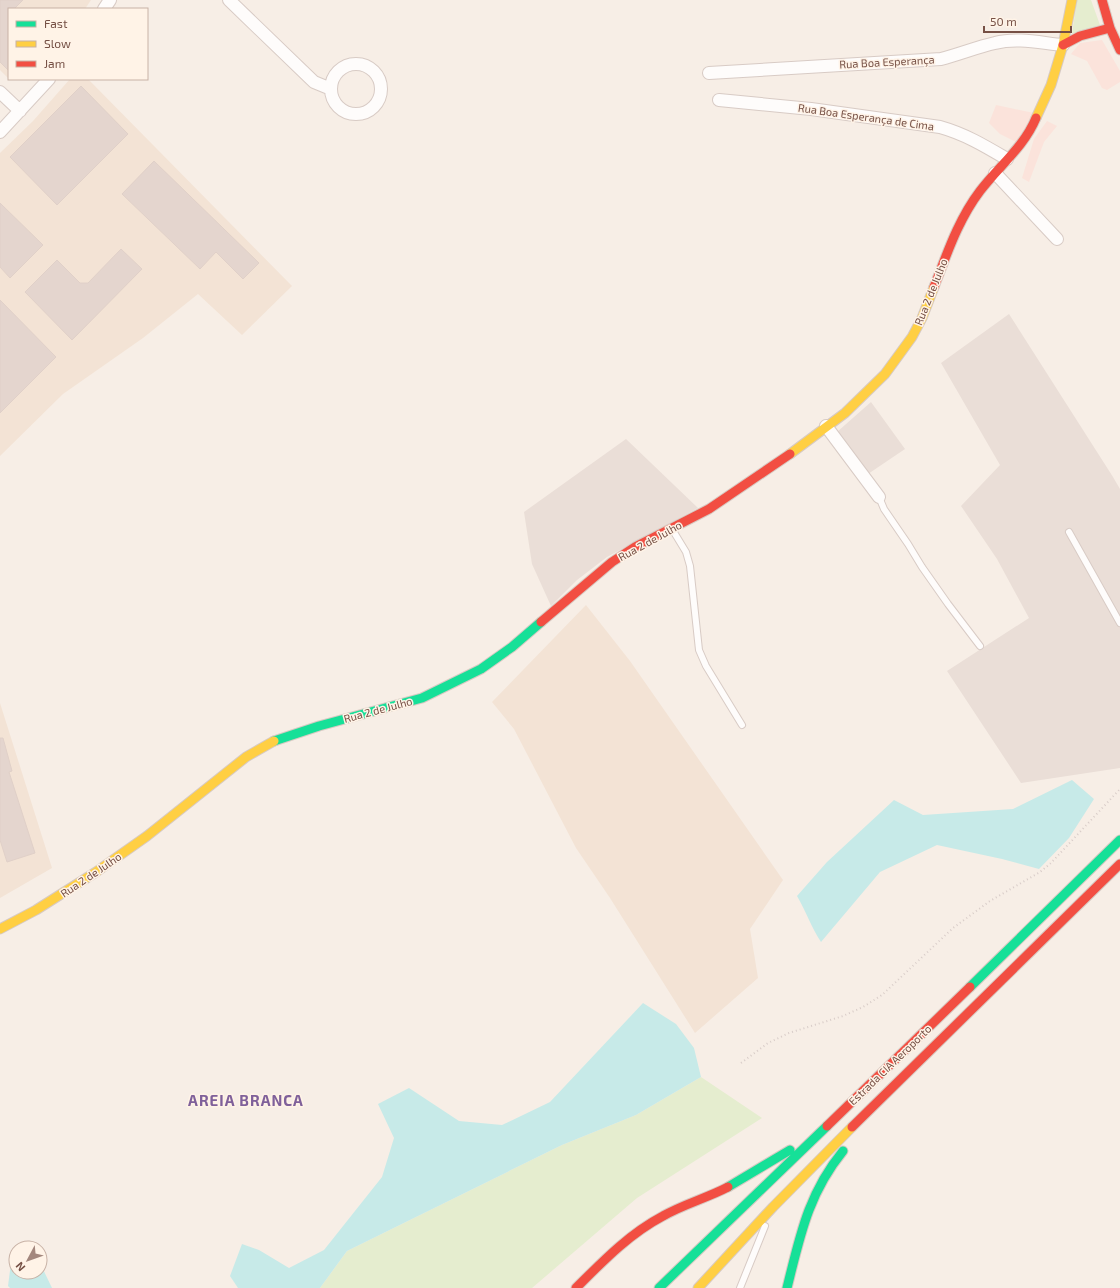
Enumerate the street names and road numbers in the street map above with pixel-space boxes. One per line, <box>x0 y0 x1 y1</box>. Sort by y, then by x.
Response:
street label: Rua Boa Esperança <box>839 53 935 71</box>
street label: Rua Boa Esperança de Cima <box>797 101 935 133</box>
street label: Rua 2 de Julho <box>911 257 950 327</box>
street label: Rua 2 de Julho <box>616 518 684 563</box>
street label: Rua 2 de Julho <box>342 694 414 725</box>
street label: Rua 2 de Julho <box>58 849 124 900</box>
street label: Estrada CIA Aeroporto <box>846 1022 934 1107</box>

